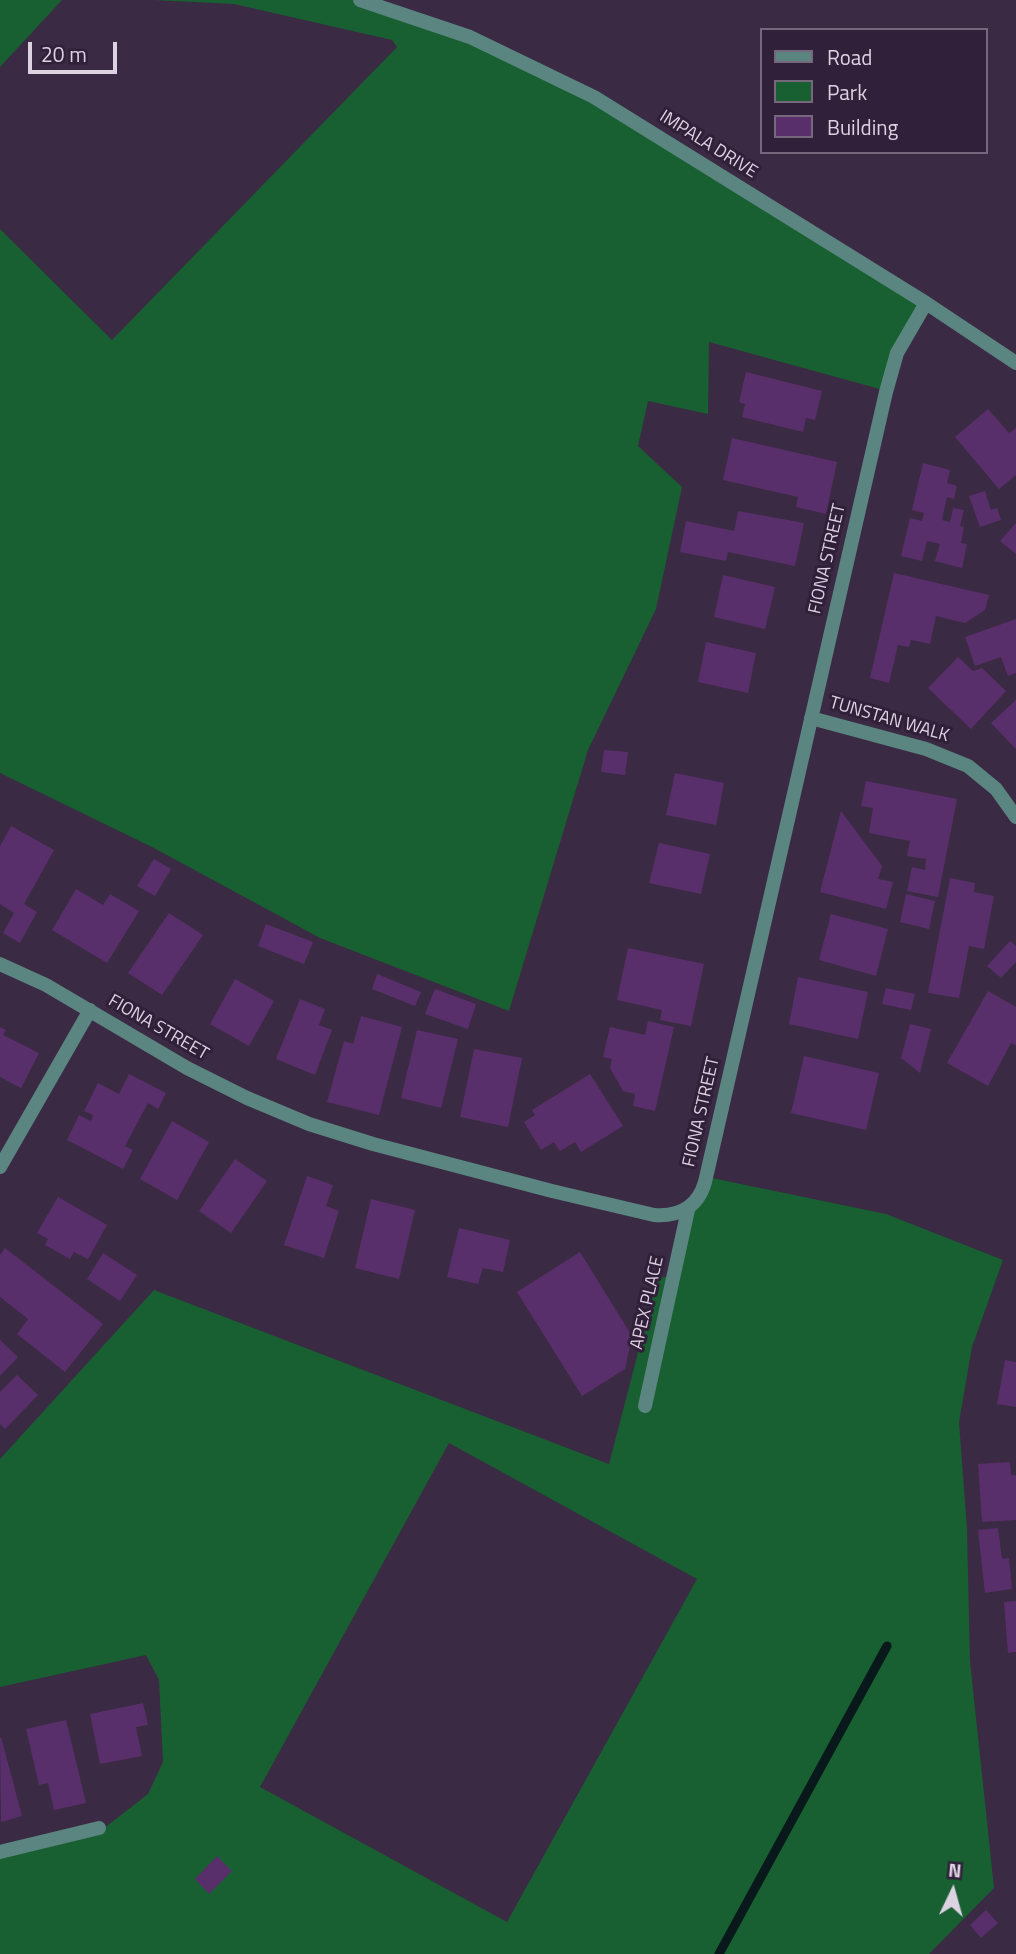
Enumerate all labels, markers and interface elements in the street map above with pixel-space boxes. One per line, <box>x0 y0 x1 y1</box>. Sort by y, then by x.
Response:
scale bar <box>32 28 121 72</box>
legend <box>760 28 988 154</box>
text: 20 m <box>41 38 87 70</box>
text: Road <box>827 41 872 73</box>
text: Park <box>827 76 867 108</box>
street label: IMPALA DRIVE <box>655 106 761 184</box>
text: Building <box>827 111 898 143</box>
street label: FIONA STREET <box>805 502 851 616</box>
street label: TUNSTAN WALK <box>827 693 951 747</box>
street label: FIONA STREET <box>104 991 212 1065</box>
street label: FIONA STREET <box>679 1055 725 1169</box>
street label: APEX PLACE <box>627 1254 669 1352</box>
text: N <box>947 1855 963 1885</box>
north arrow <box>918 1856 988 1926</box>

